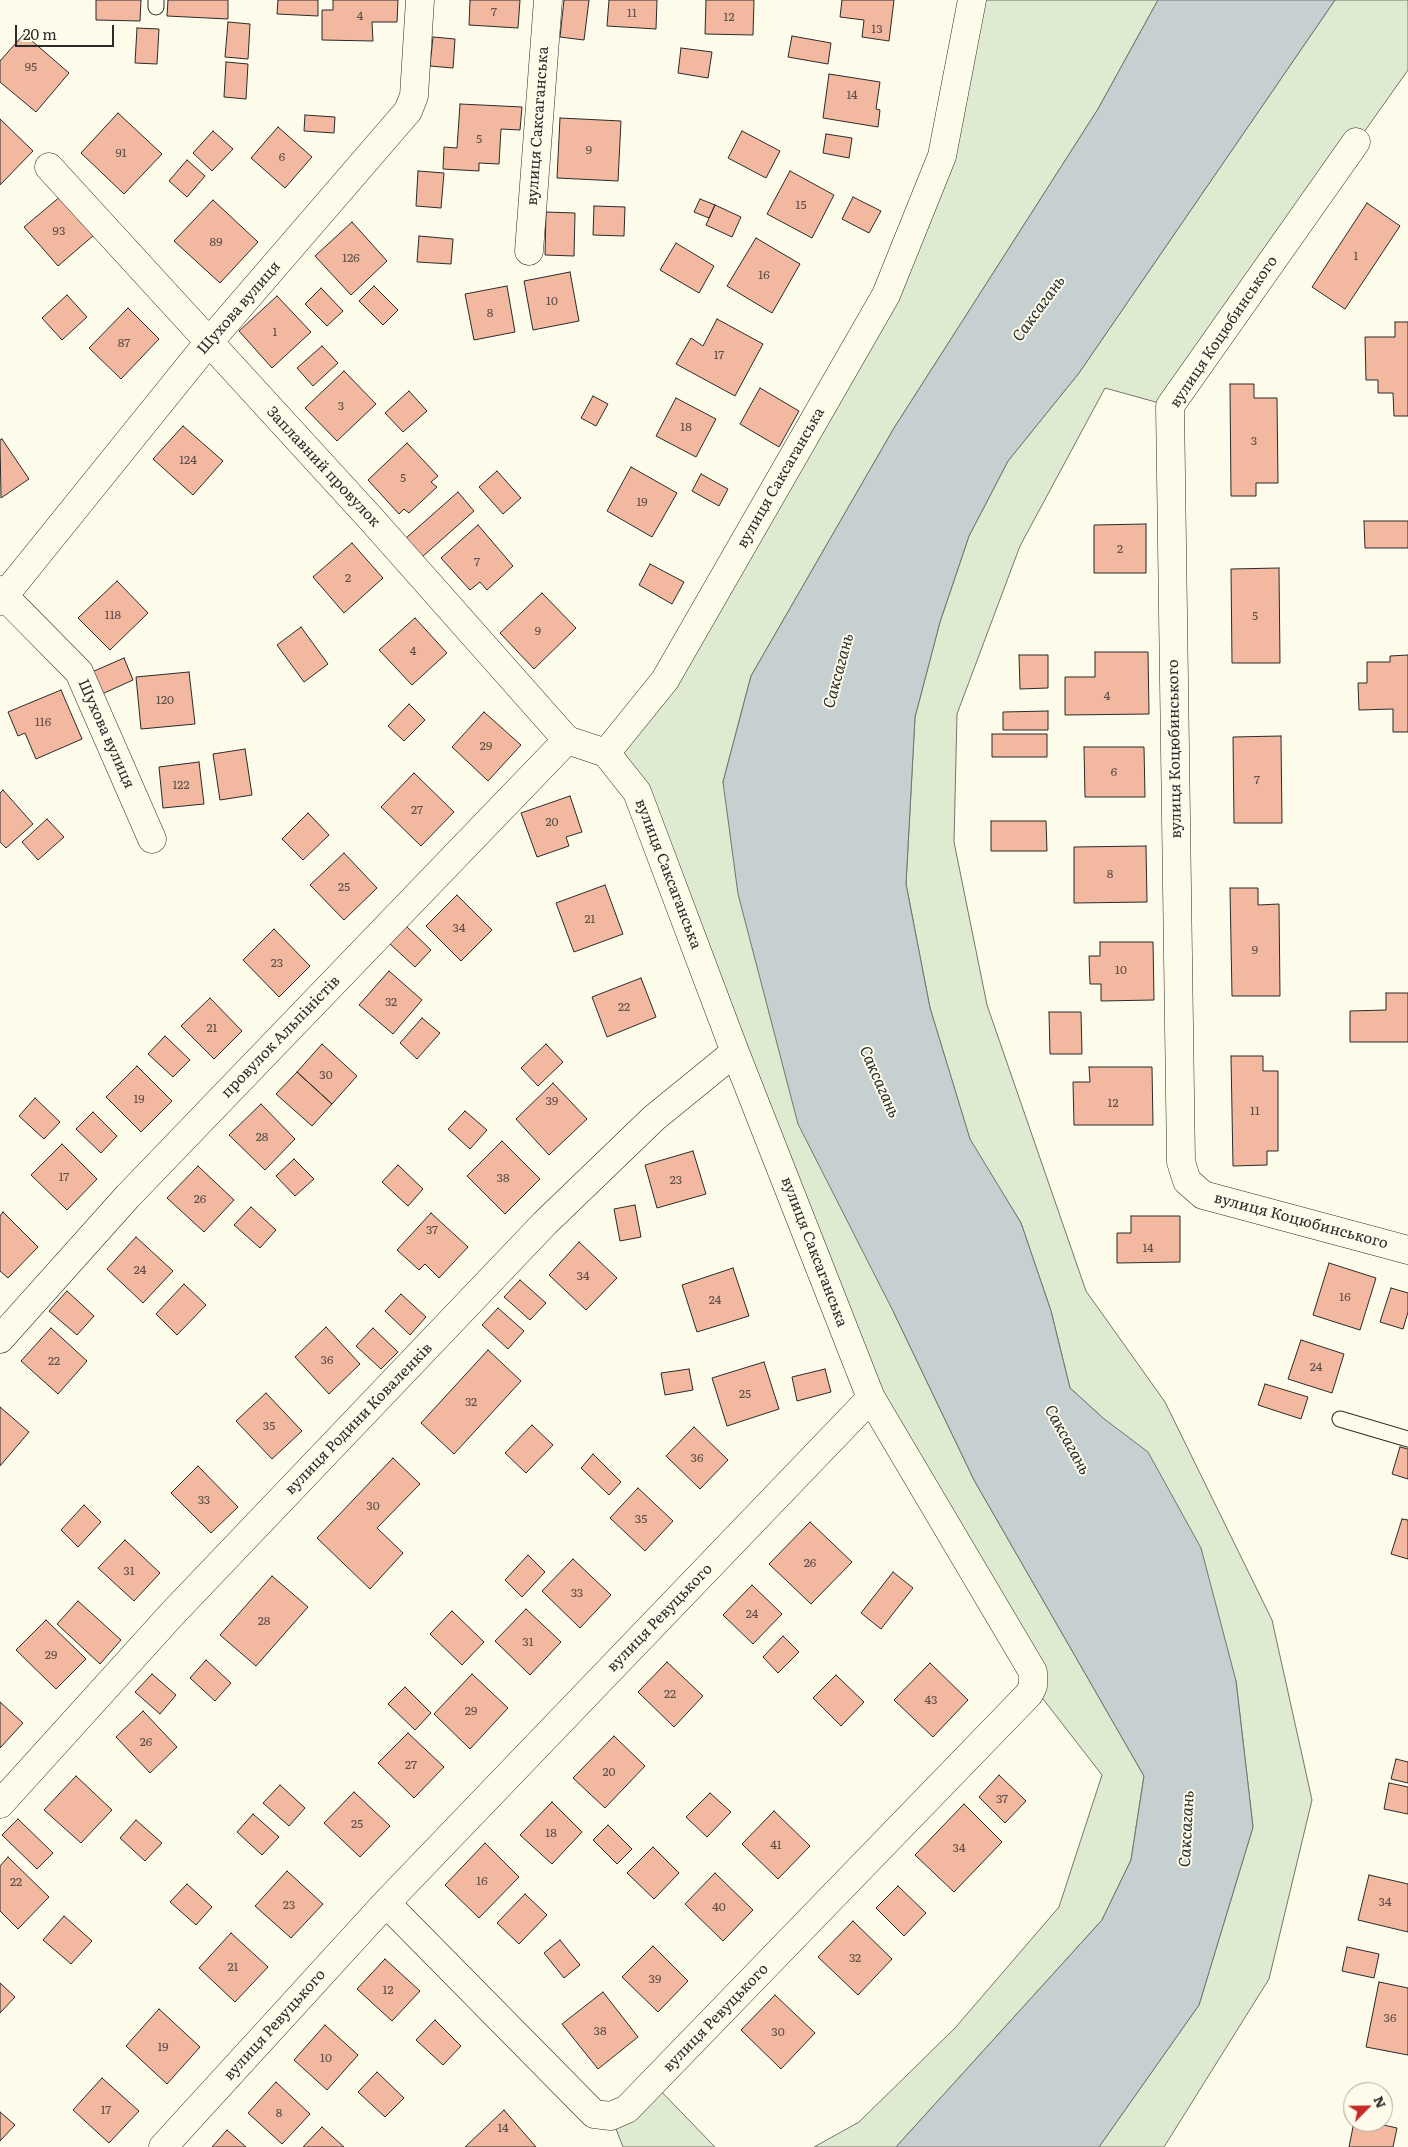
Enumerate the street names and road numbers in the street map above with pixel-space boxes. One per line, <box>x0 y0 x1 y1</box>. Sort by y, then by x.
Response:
street label: вулиця Саксаганська <box>523 46 553 206</box>
street label: вулиця Коцюбинського <box>1166 253 1282 411</box>
street label: Шухова вулиця <box>194 258 284 358</box>
street label: Заплавний провулок <box>263 403 383 531</box>
street label: вулиця Саксаганська <box>733 404 829 552</box>
street label: вулиця Коцюбинського <box>1164 659 1186 839</box>
street label: Шухова вулиця <box>74 677 138 791</box>
street label: вулиця Саксаганська <box>631 796 705 952</box>
street label: провулок Альпіністів <box>218 972 344 1102</box>
street label: вулиця Саксаганська <box>777 1174 851 1330</box>
street label: вулиця Коцюбинського <box>1212 1189 1390 1253</box>
street label: вулиця Родини Коваленків <box>282 1339 436 1499</box>
street label: вулиця Ревуцького <box>604 1560 716 1676</box>
street label: вулиця Ревуцького <box>660 1960 772 2076</box>
street label: вулиця Ревуцького <box>220 1966 330 2084</box>

